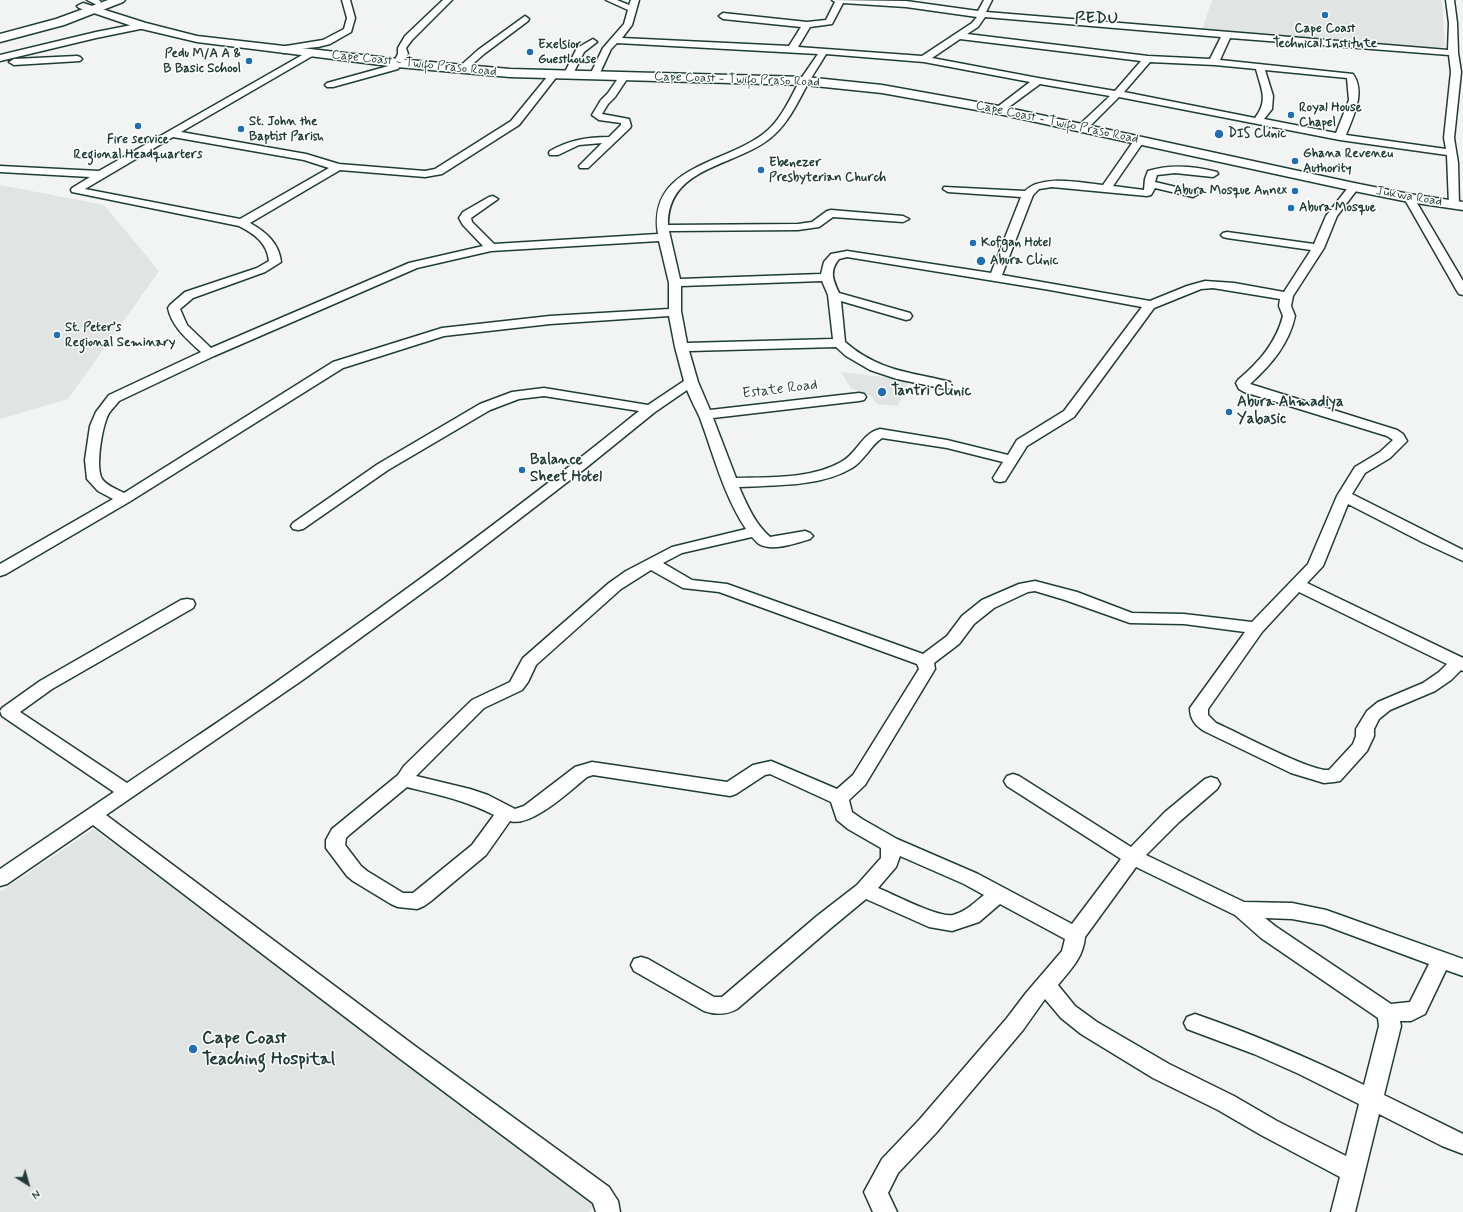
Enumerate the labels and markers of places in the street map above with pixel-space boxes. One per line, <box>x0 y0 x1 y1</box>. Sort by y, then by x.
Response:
marker: Cape Coast Technical Institute <box>1320 10 1330 20</box>
place label: Cape Coast Technical Institute <box>1273 21 1377 52</box>
place label: Exelsior Guesthouse <box>538 37 596 68</box>
place label: Pedu M/A A & B Basic School <box>163 46 241 77</box>
marker: Exelsior Guesthouse <box>525 47 535 57</box>
marker: Pedu M/A A & B Basic School <box>244 56 254 66</box>
place label: Royal House Chapel <box>1299 100 1362 131</box>
marker: Royal House Chapel <box>1286 110 1296 120</box>
place label: St. John the Baptist Parish <box>249 114 324 145</box>
marker: Fire service Regional Headquarters <box>133 121 143 131</box>
marker: St. John the Baptist Parish <box>236 124 246 134</box>
place label: DIS Clinic <box>1228 126 1286 142</box>
marker: DIS Clinic <box>1213 128 1225 140</box>
place label: Fire service Regional Headquarters <box>74 132 202 163</box>
place label: Ghana Reveneu Authority <box>1303 146 1393 177</box>
place label: Ebenezer Presbyterian Church <box>769 155 886 186</box>
marker: Ghana Reveneu Authority <box>1290 156 1300 166</box>
marker: Ebenezer Presbyterian Church <box>756 165 766 175</box>
place label: Abura Mosque Annex <box>1174 183 1287 199</box>
marker: Abura Mosque Annex <box>1290 186 1300 196</box>
place label: Abura Mosque <box>1299 200 1376 216</box>
marker: Abura Mosque <box>1286 203 1296 213</box>
place label: Kofgan Hotel <box>981 235 1051 251</box>
marker: Kofgan Hotel <box>968 238 978 248</box>
place label: Abura Clinic <box>990 253 1058 269</box>
marker: Abura Clinic <box>975 255 987 267</box>
place label: St. Peter’s Regional Seminary <box>65 320 175 351</box>
marker: St. Peter’s Regional Seminary <box>52 330 62 340</box>
place label: Tantri Clinic <box>891 383 971 401</box>
marker: Tantri Clinic <box>876 386 888 398</box>
place label: Abura Ahmadiya Yabasic <box>1237 394 1344 429</box>
marker: Abura Ahmadiya Yabasic <box>1224 407 1234 417</box>
place label: Balance Sheet Hotel <box>530 452 602 487</box>
marker: Balance Sheet Hotel <box>517 465 527 475</box>
place label: Cape Coast Teaching Hospital <box>202 1028 335 1070</box>
marker: Cape Coast Teaching Hospital <box>187 1043 199 1055</box>

